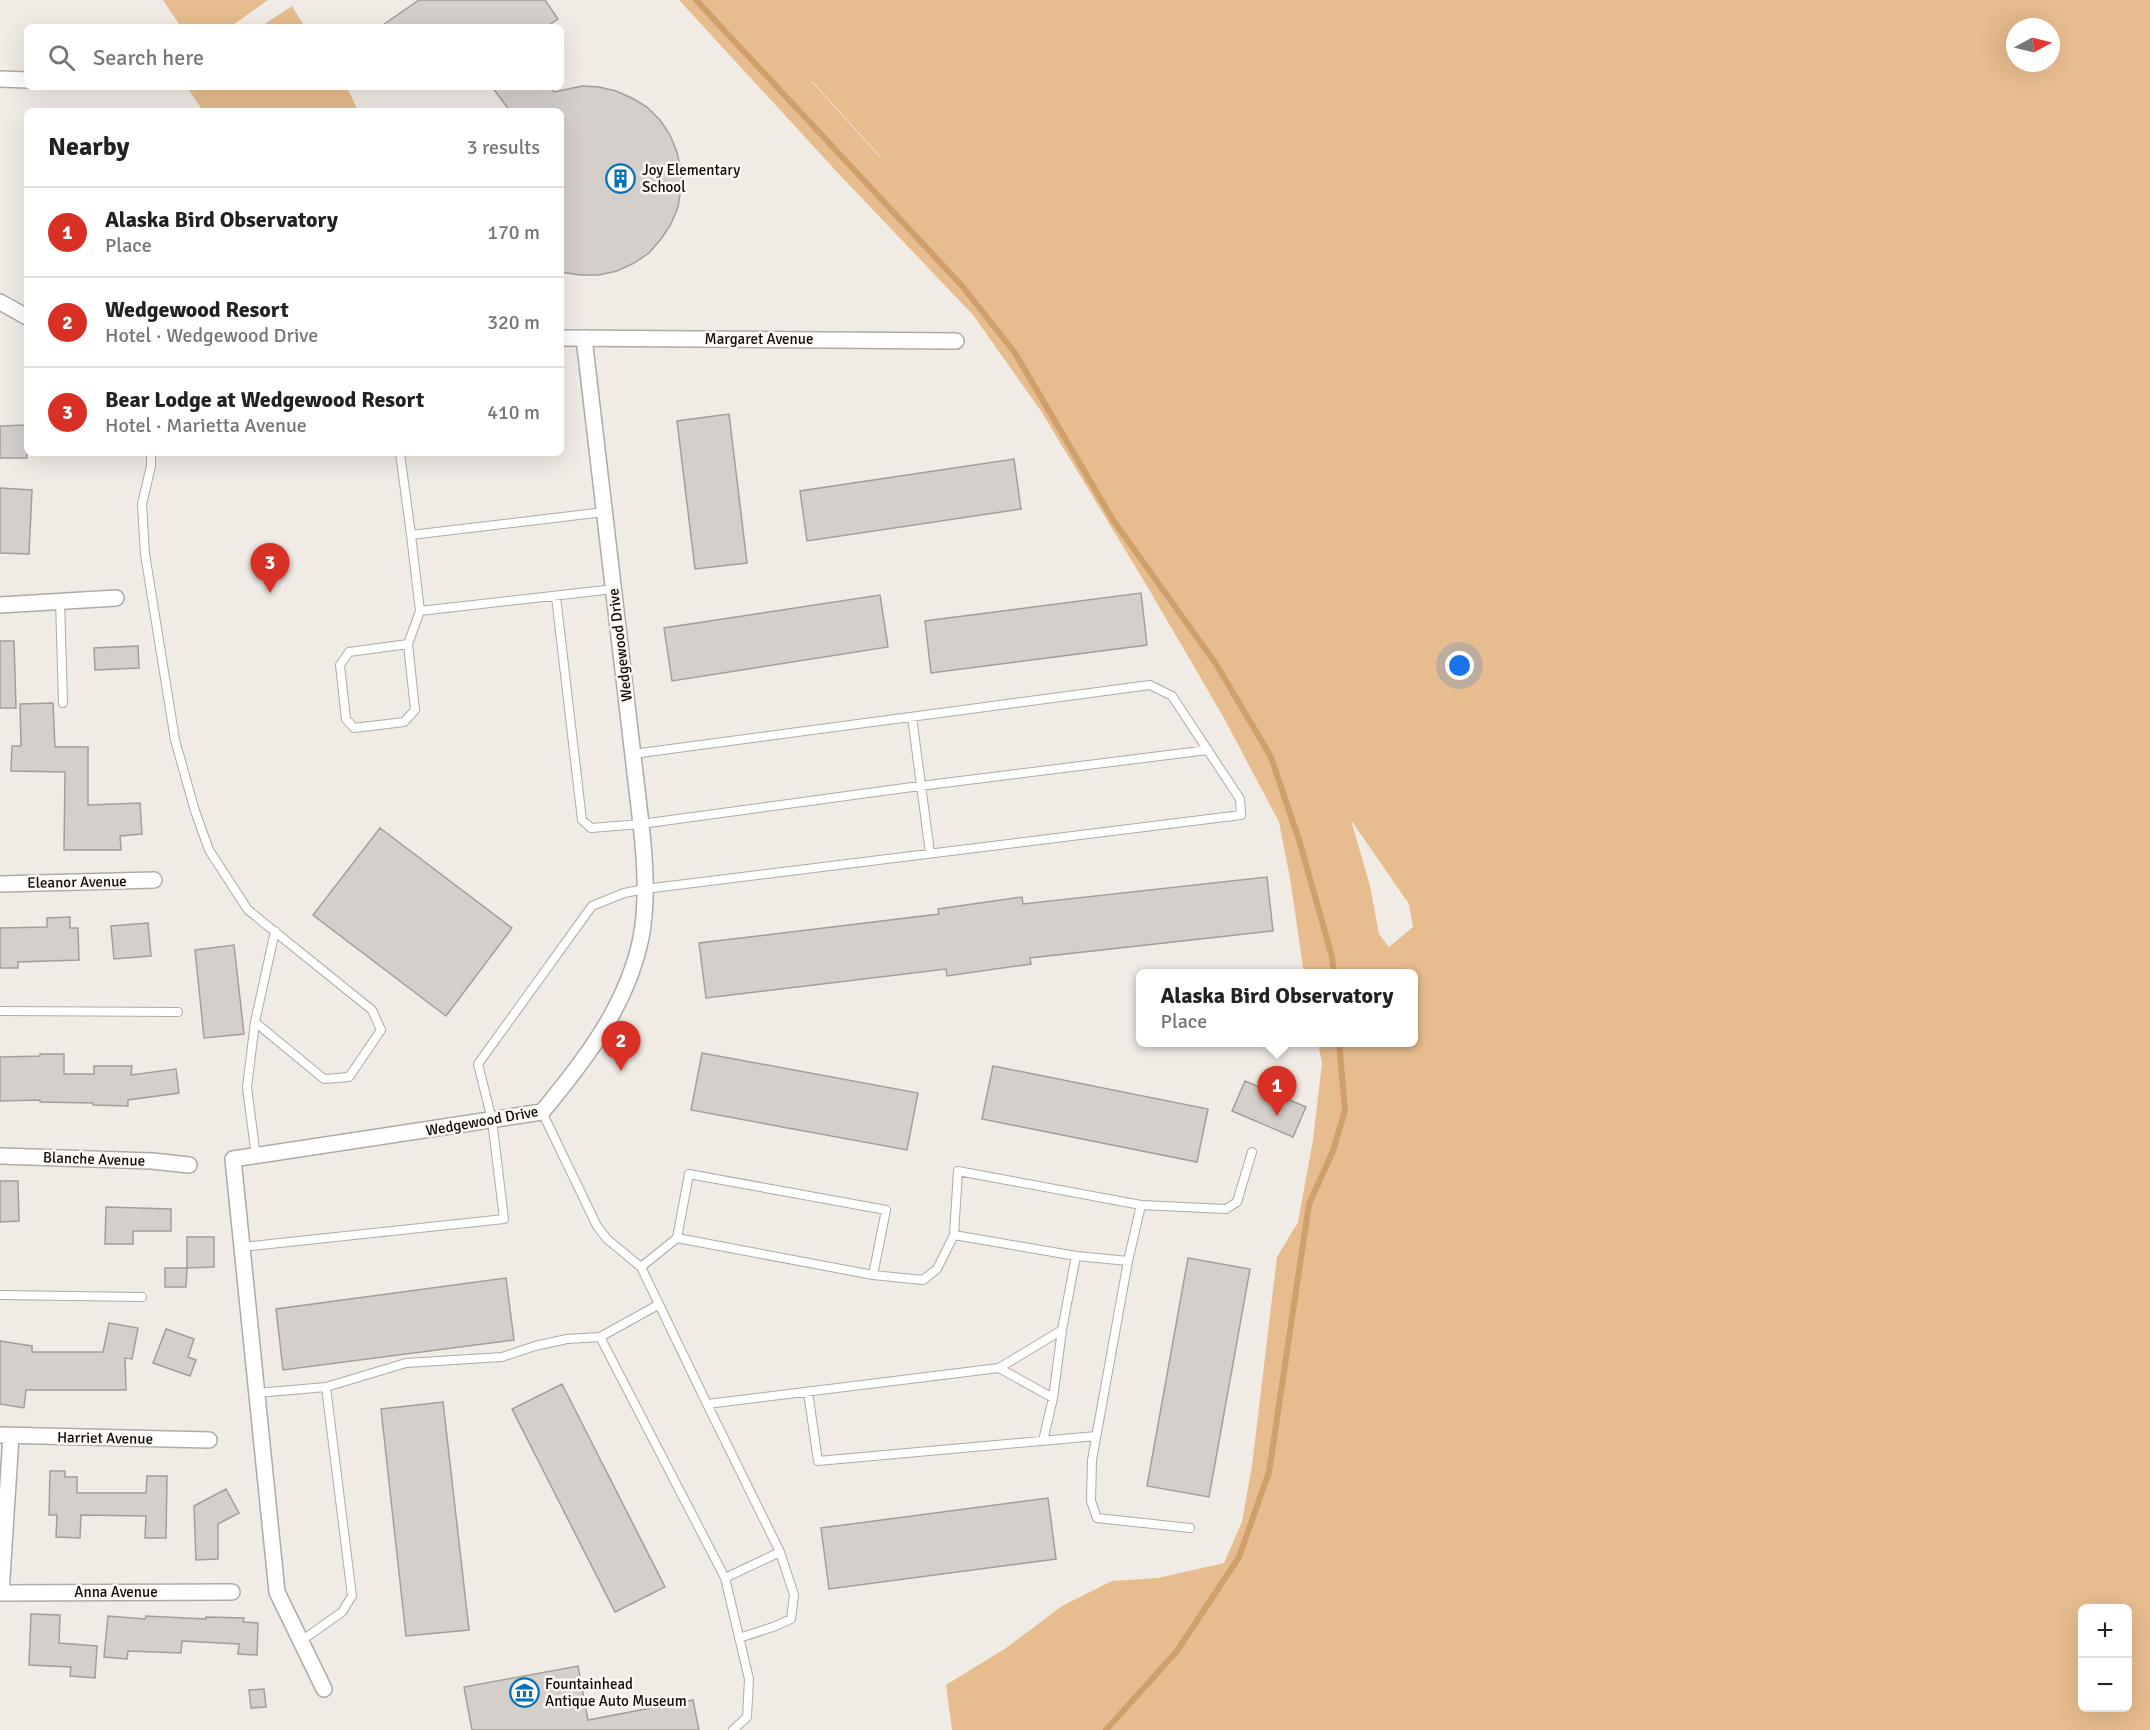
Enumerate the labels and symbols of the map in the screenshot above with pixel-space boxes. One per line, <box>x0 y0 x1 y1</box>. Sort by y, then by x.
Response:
north arrow <box>2006 18 2060 72</box>
place label: Joy Elementary School <box>642 161 740 196</box>
building icon: Joy Elementary School <box>605 163 637 195</box>
street label: Margaret Avenue <box>705 330 813 348</box>
pin: 3 <box>250 544 290 593</box>
street label: Wedgewood Drive <box>604 587 636 703</box>
your location <box>1445 651 1474 680</box>
street label: Eleanor Avenue <box>27 872 127 892</box>
pin: 2 <box>602 1022 640 1071</box>
pin: 1 <box>1258 1066 1296 1116</box>
street label: Wedgewood Drive <box>424 1102 540 1140</box>
street label: Blanche Avenue <box>43 1148 145 1170</box>
street label: Harriet Avenue <box>57 1428 153 1448</box>
street label: Anna Avenue <box>74 1583 158 1601</box>
place label: Fountainhead Antique Auto Museum <box>545 1675 687 1710</box>
museum icon: Fountainhead Antique Auto Museum <box>508 1677 540 1709</box>

